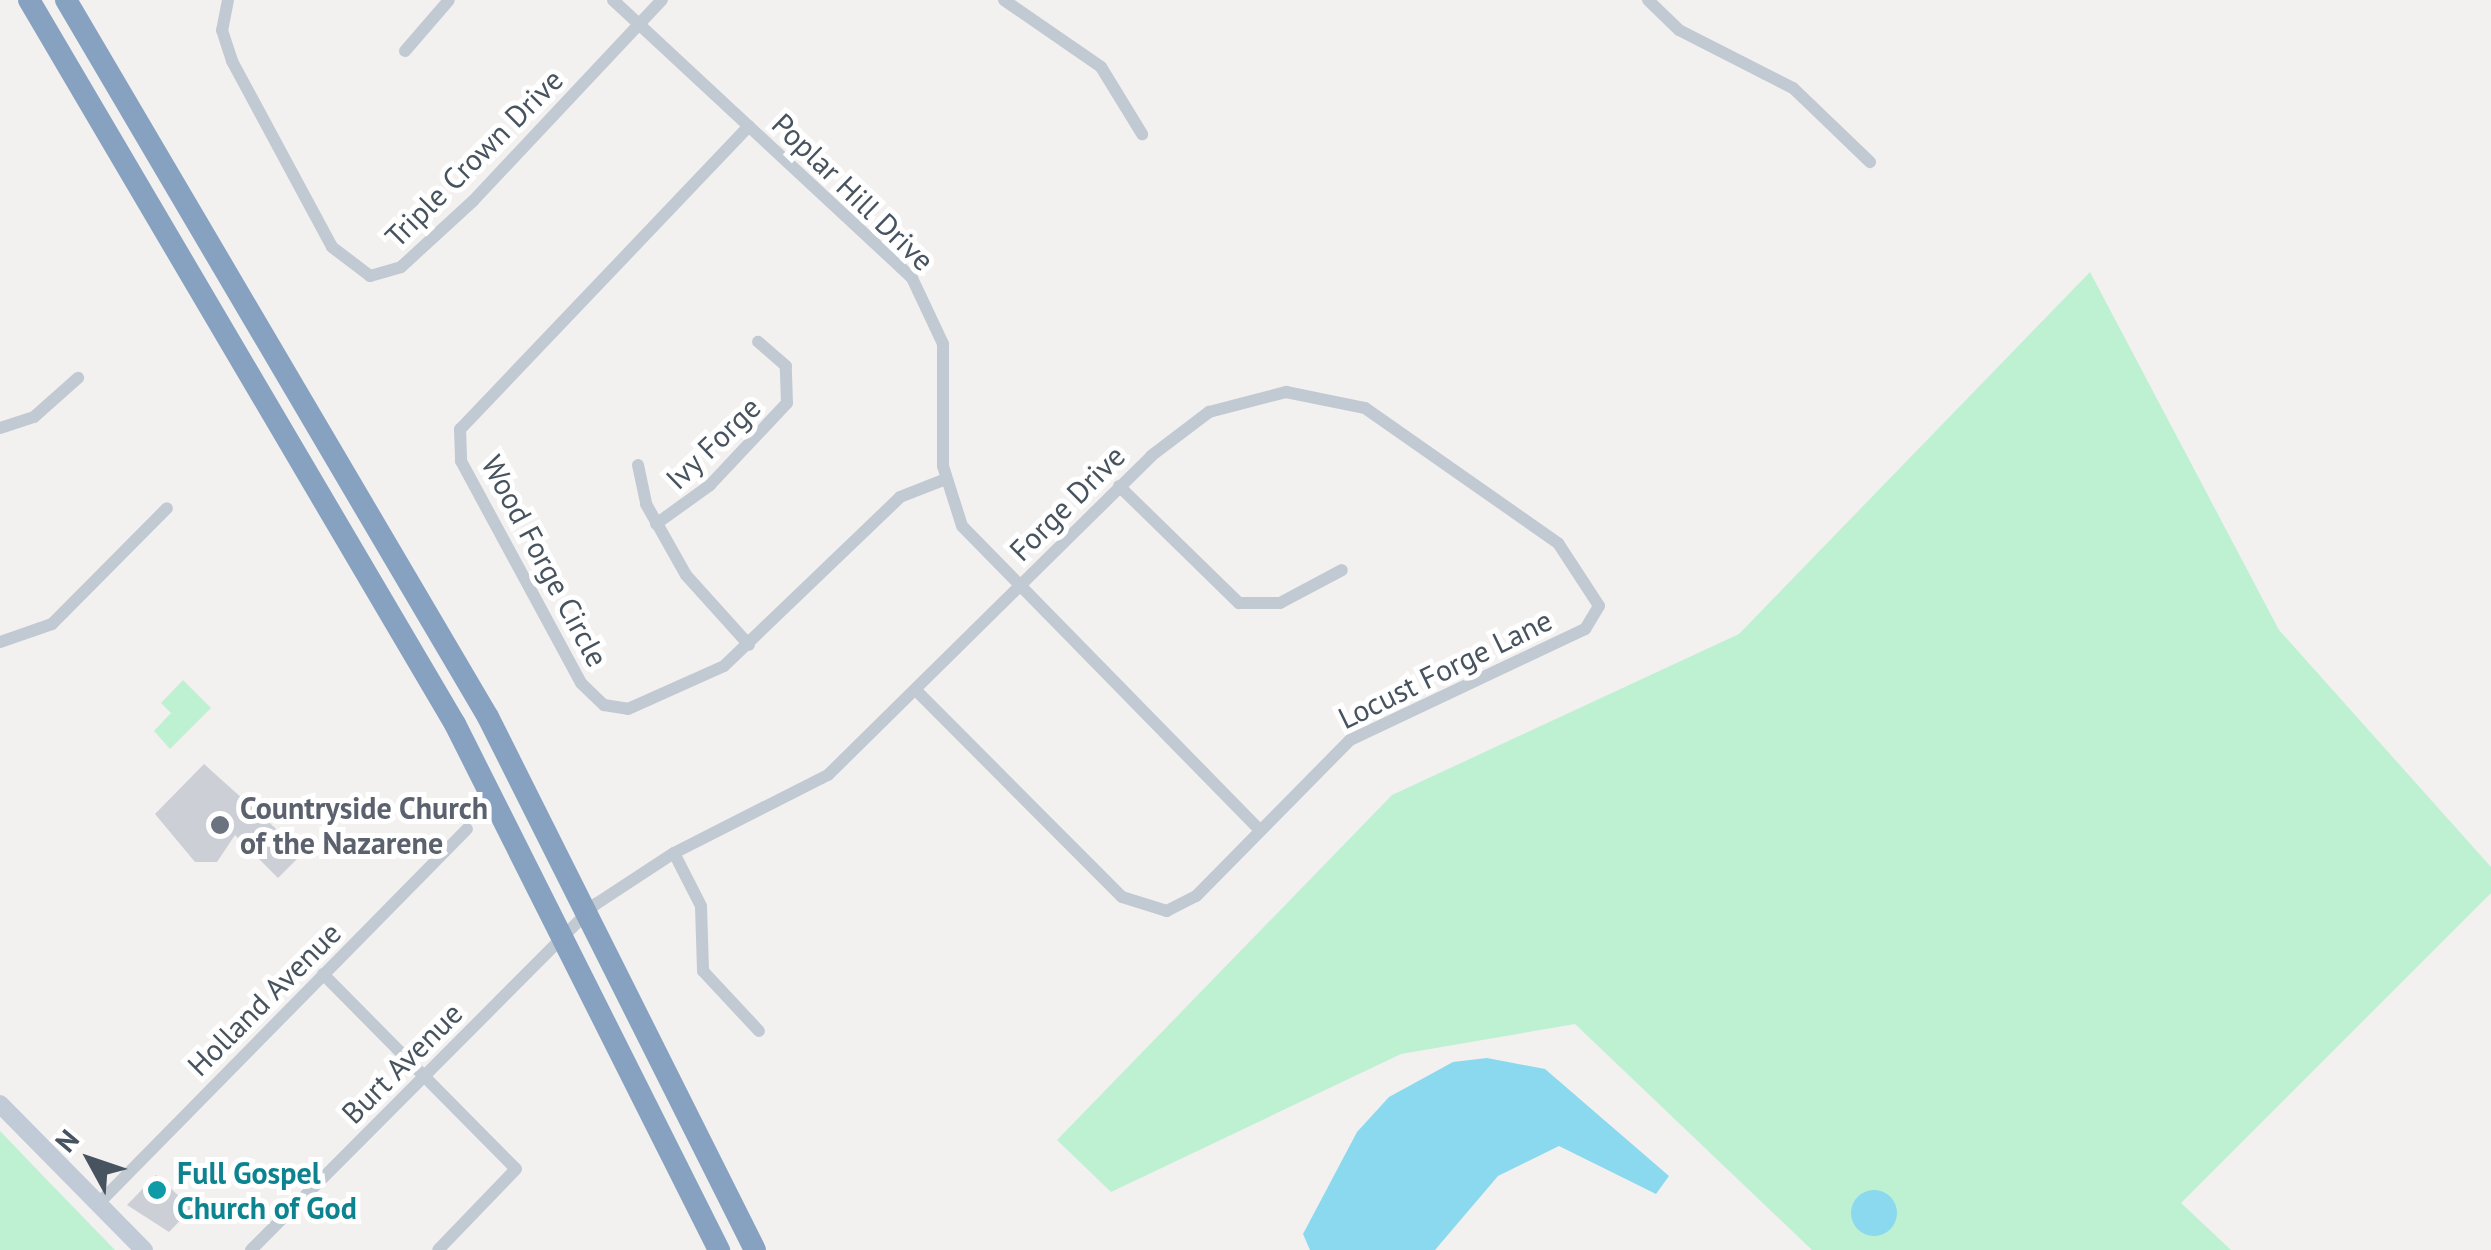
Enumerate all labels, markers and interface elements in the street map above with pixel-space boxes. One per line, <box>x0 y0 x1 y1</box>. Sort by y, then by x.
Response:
street label: Triple Crown Drive <box>378 62 570 254</box>
street label: Poplar Hill Drive <box>765 106 941 278</box>
street label: Ivy Forge <box>658 389 768 497</box>
street label: Forge Drive <box>1002 438 1132 568</box>
street label: Wood Forge Circle <box>474 449 616 673</box>
street label: Locust Forge Lane <box>1332 602 1558 736</box>
place label: Countryside Church of the Nazarene <box>240 790 488 860</box>
marker: Countryside Church of the Nazarene <box>209 814 231 836</box>
street label: Holland Avenue <box>180 915 348 1083</box>
street label: Burt Avenue <box>334 995 470 1131</box>
north arrow <box>40 1110 140 1210</box>
text: N <box>47 1121 87 1159</box>
place label: Full Gospel Church of God <box>177 1155 357 1226</box>
marker: Full Gospel Church of God <box>146 1179 168 1201</box>

